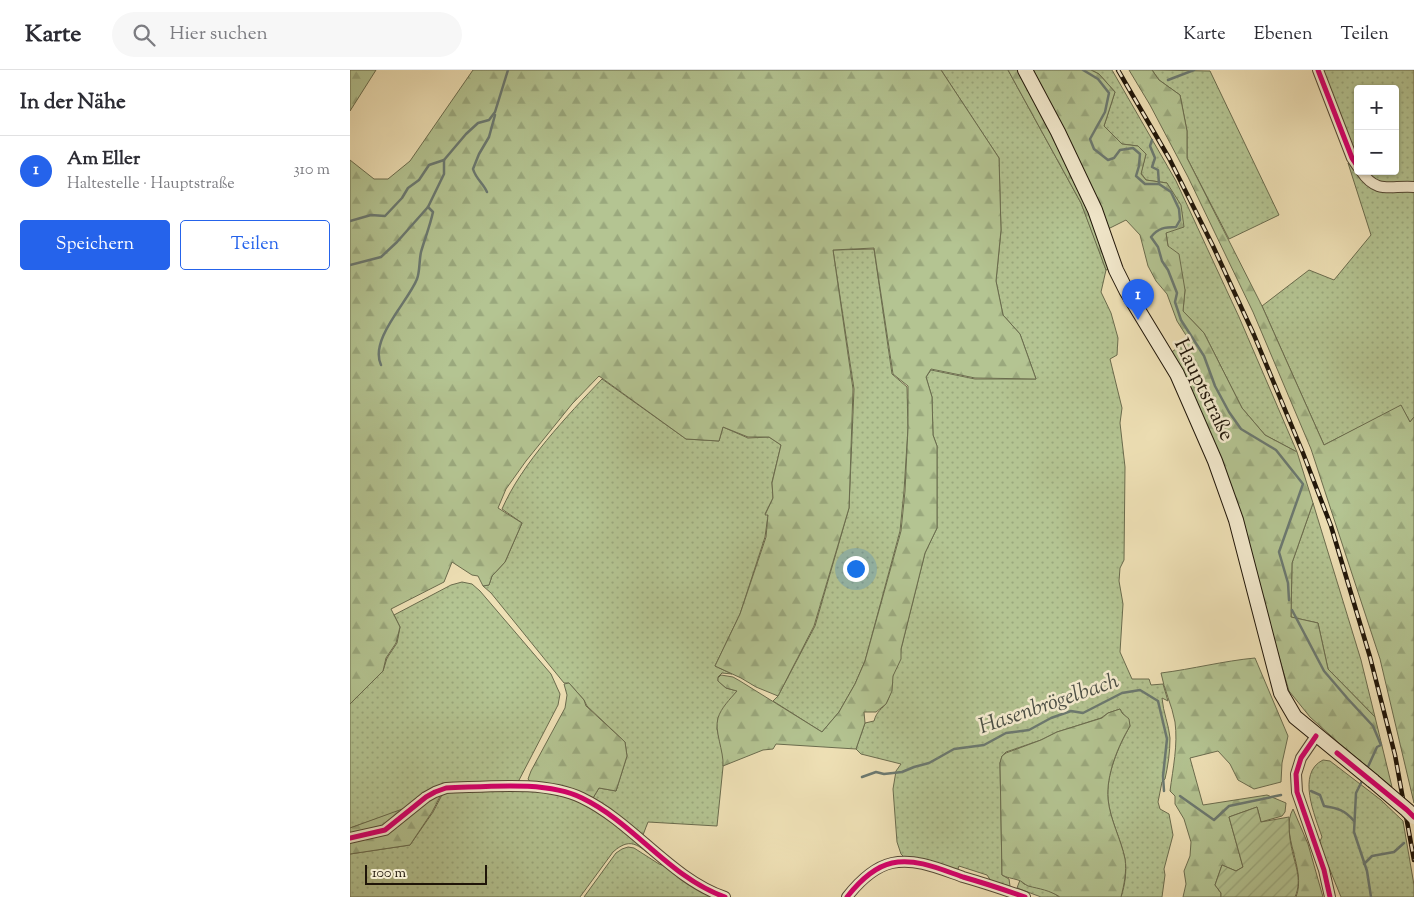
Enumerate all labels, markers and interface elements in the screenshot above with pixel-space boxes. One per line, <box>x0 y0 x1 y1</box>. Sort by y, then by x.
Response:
search box <box>112 12 462 57</box>
text: Karte <box>25 18 82 52</box>
icon: search <box>130 21 158 49</box>
text: Hier suchen <box>170 21 268 48</box>
text: Karte <box>1183 22 1226 48</box>
text: Ebenen <box>1254 22 1313 48</box>
text: Teilen <box>1341 22 1389 48</box>
map controls <box>1354 85 1399 175</box>
button: + <box>1354 85 1399 130</box>
text: In der Nähe <box>20 88 126 118</box>
button: − <box>1354 130 1399 175</box>
text: Am Eller <box>67 146 140 173</box>
text: 1 <box>33 159 39 182</box>
text: 310 m <box>293 159 330 182</box>
text: Haltestelle · Hauptstraße <box>67 173 235 196</box>
button: Speichern <box>20 220 170 270</box>
button: Teilen <box>180 220 330 270</box>
pin: 1 <box>1122 279 1154 320</box>
street label: Hauptstraße <box>1165 334 1241 446</box>
your location <box>843 556 869 582</box>
water label: Hasenbrögelbach <box>975 666 1124 744</box>
scale bar <box>365 862 488 885</box>
text: 100 m <box>372 864 406 884</box>

